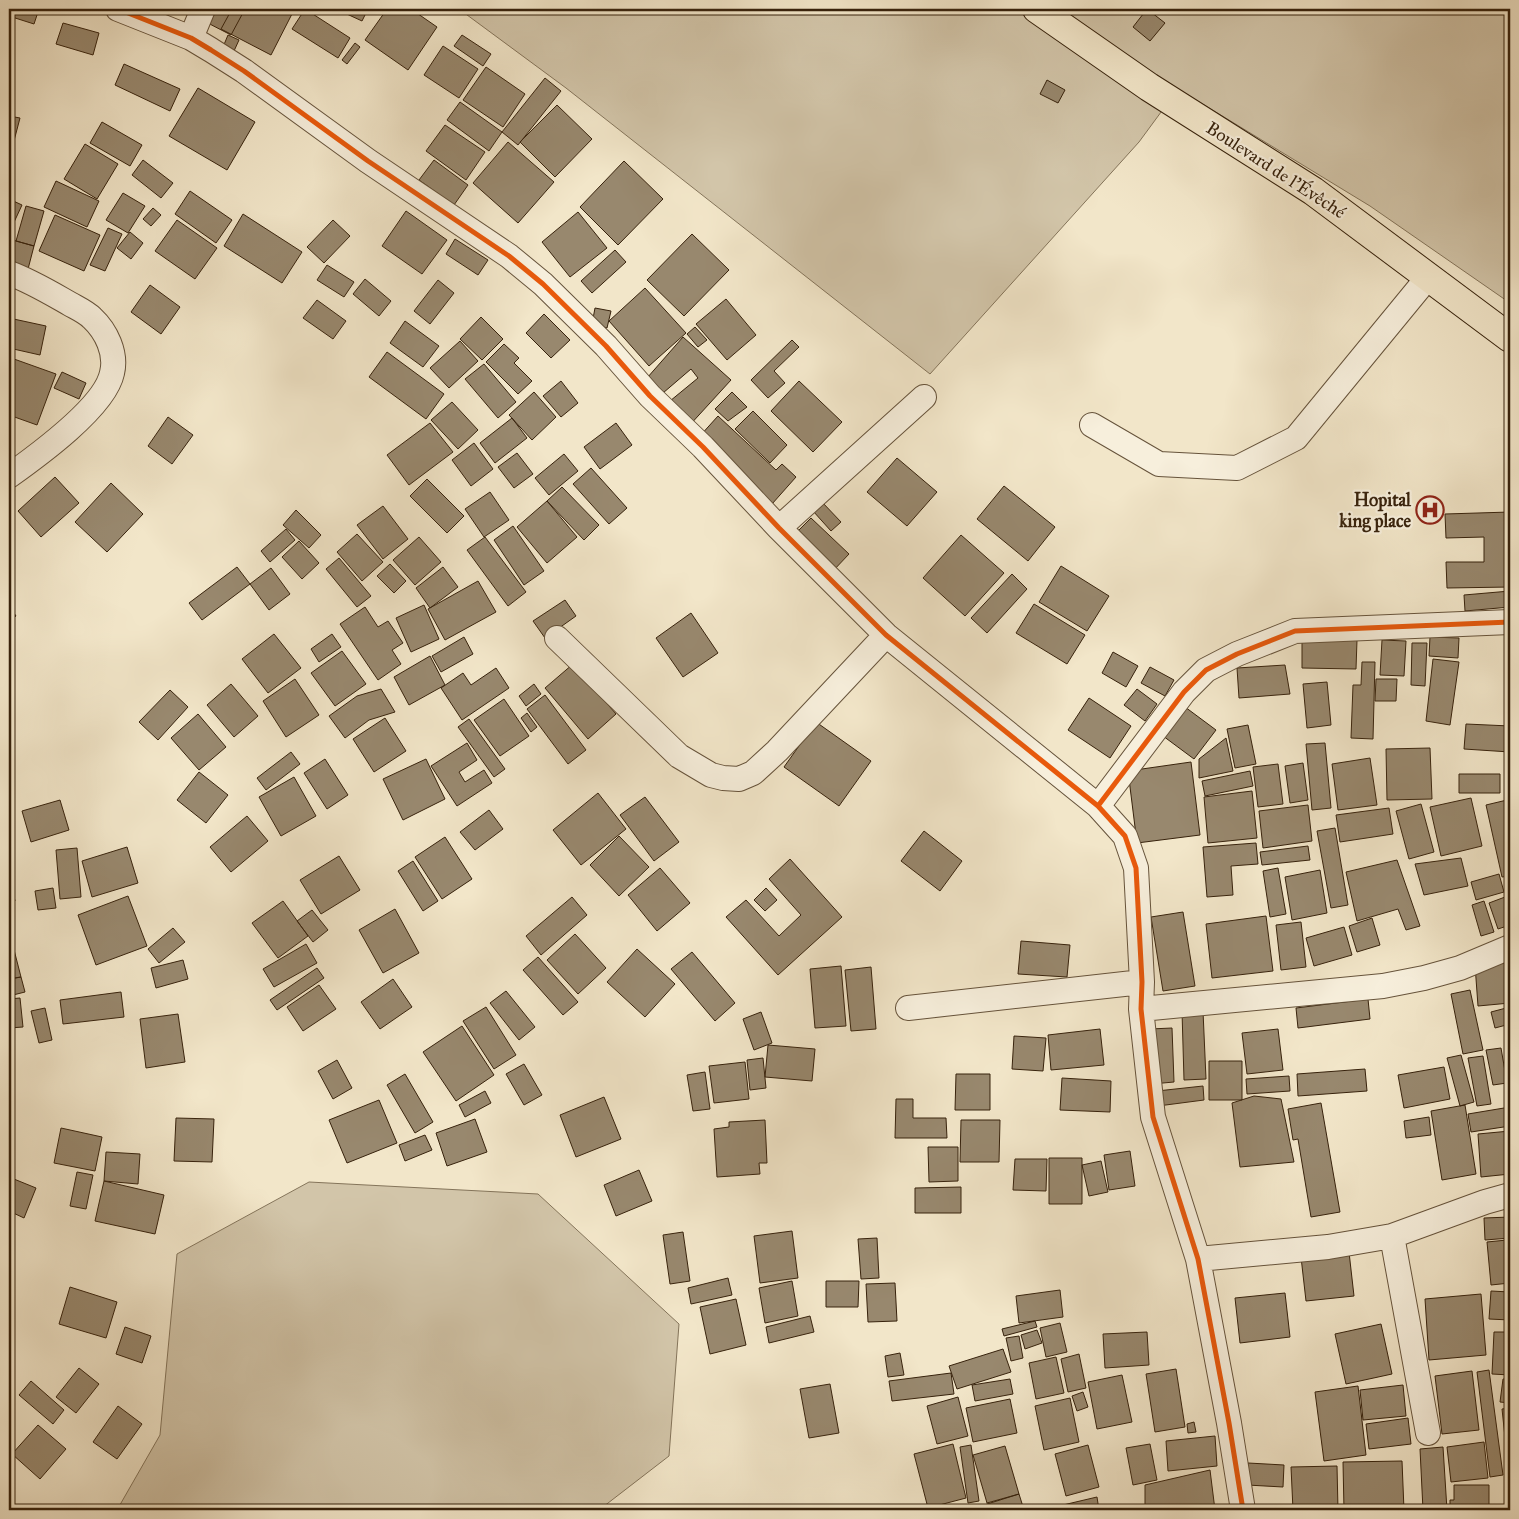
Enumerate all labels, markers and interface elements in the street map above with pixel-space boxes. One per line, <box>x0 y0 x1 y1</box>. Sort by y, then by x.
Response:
street label: Boulevard de l'Évêché <box>1202 115 1351 224</box>
place label: Hopital king place <box>1339 489 1412 533</box>
hospital icon: Hopital king place <box>1415 495 1445 525</box>

